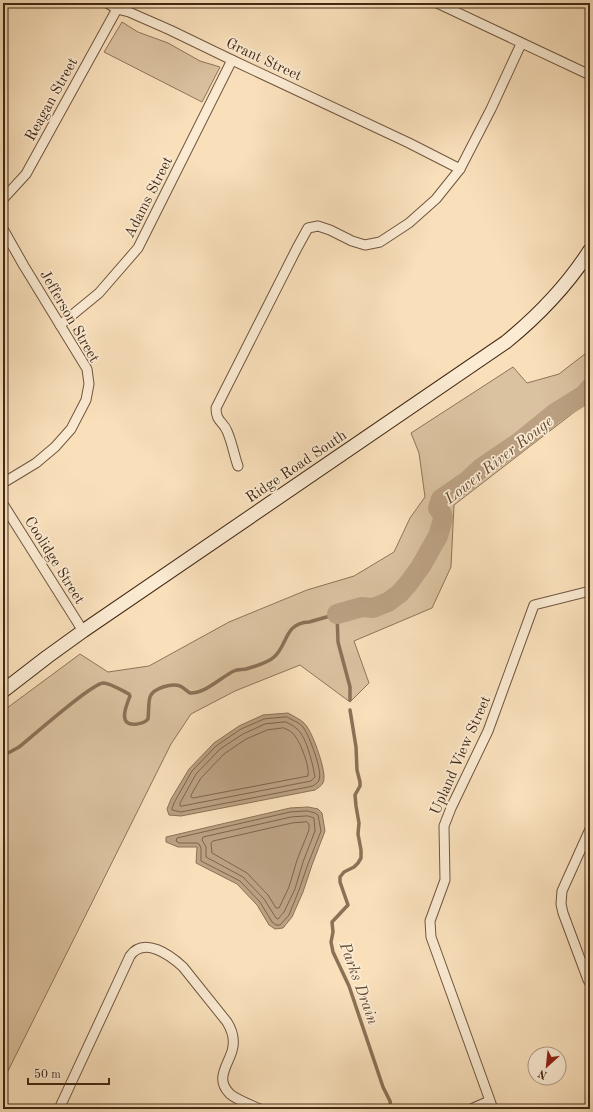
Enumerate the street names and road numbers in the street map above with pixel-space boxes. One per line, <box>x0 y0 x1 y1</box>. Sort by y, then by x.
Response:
street label: Grant Street <box>223 36 304 84</box>
street label: Reagan Street <box>23 56 81 144</box>
street label: Adams Street <box>122 155 176 241</box>
street label: Jefferson Street <box>36 268 101 366</box>
street label: Ridge Road South <box>244 428 350 506</box>
street label: Coolidge Street <box>21 514 87 607</box>
street label: Upland View Street <box>428 694 494 817</box>

